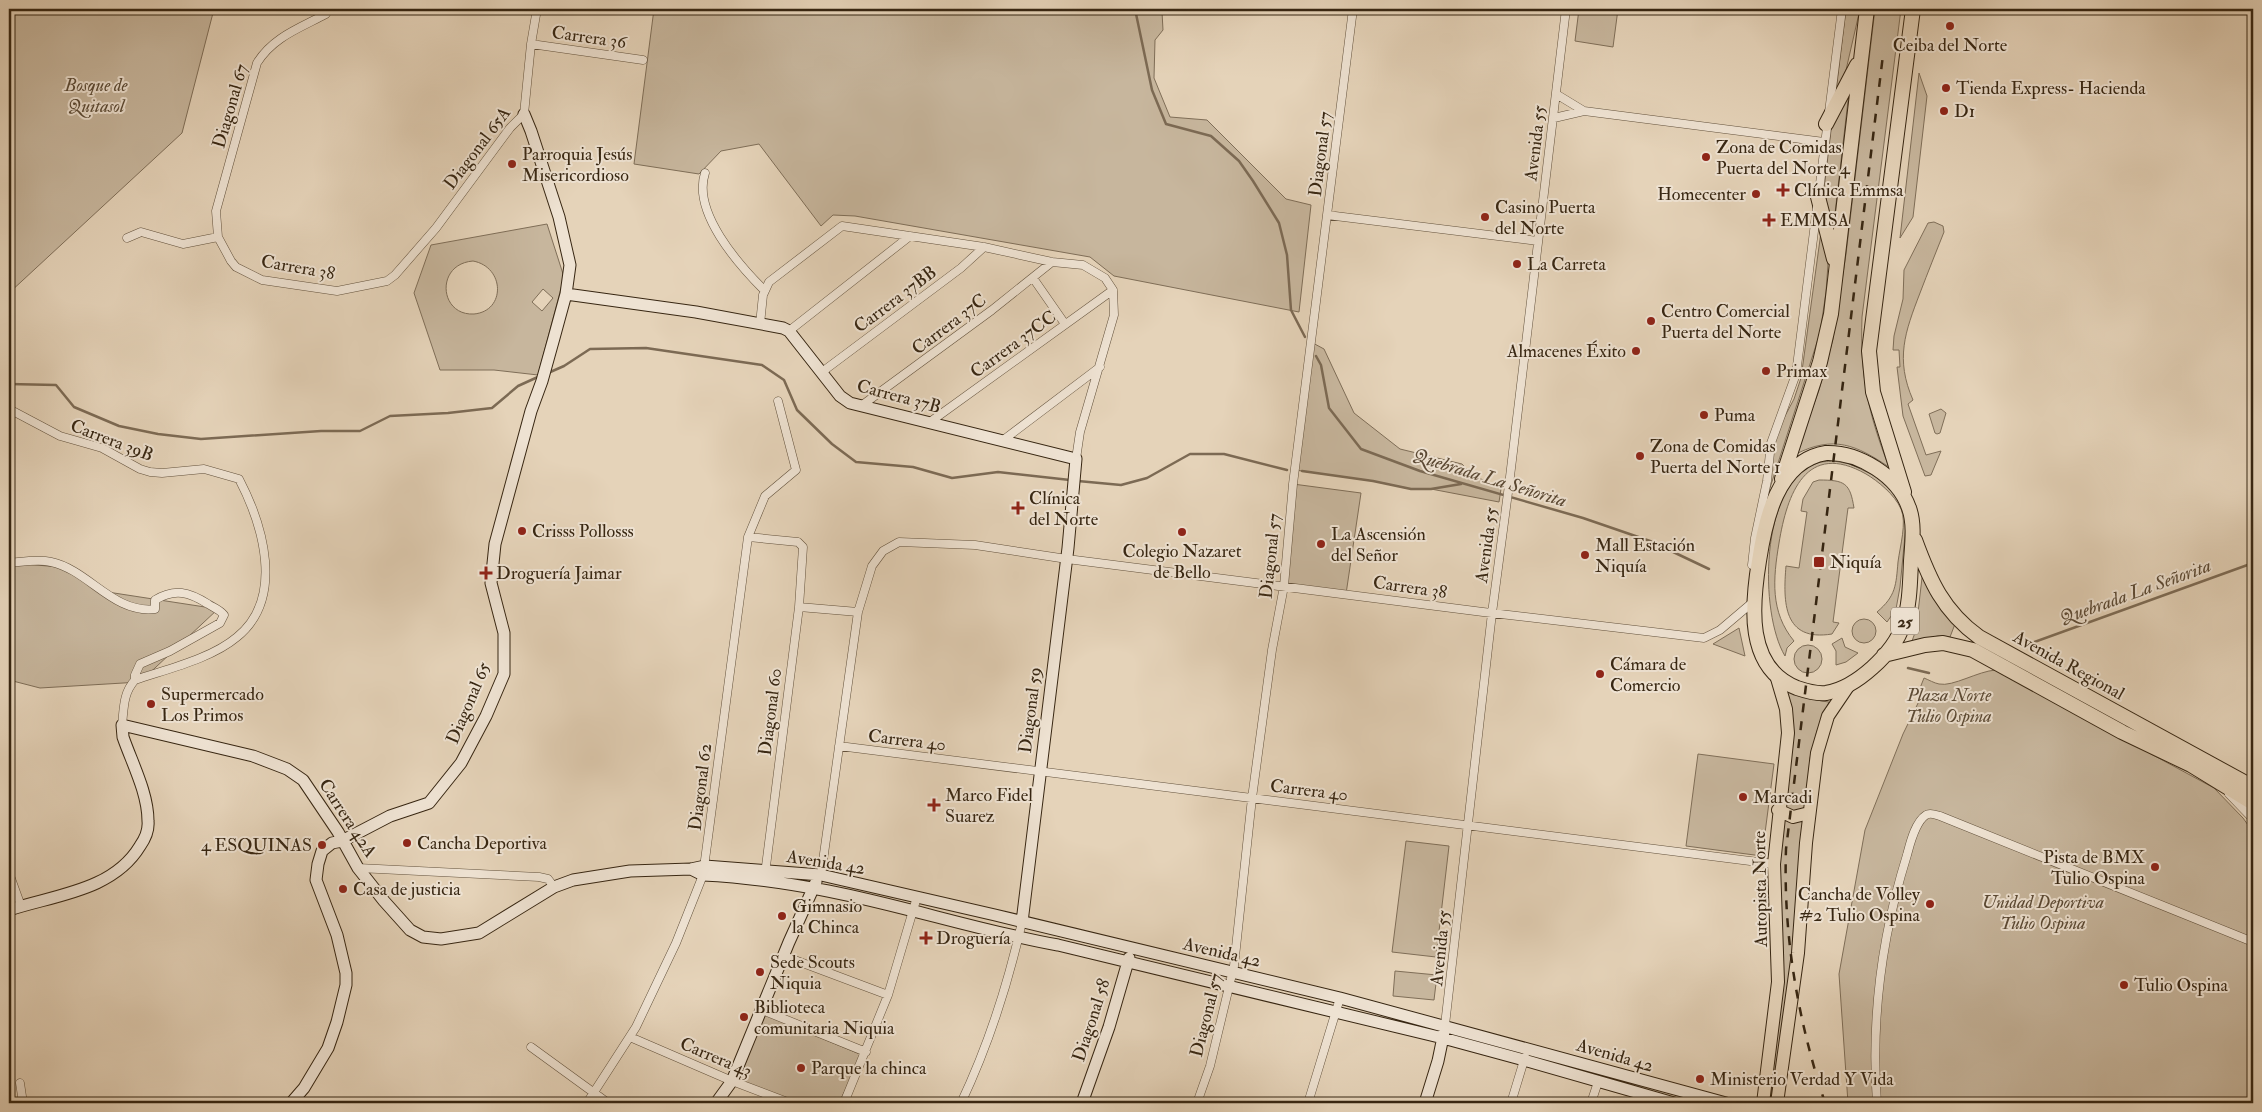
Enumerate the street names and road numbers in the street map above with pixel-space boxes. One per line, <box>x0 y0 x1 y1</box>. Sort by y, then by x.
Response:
street label: Carrera 36 <box>550 21 629 54</box>
street label: Diagonal 67 <box>207 61 253 151</box>
street label: Diagonal 65A <box>439 102 516 194</box>
street label: Avenida 55 <box>1519 104 1552 183</box>
street label: Diagonal 57 <box>1304 110 1337 198</box>
street label: Carrera 38 <box>259 250 337 285</box>
street label: Carrera 37BB <box>849 261 941 338</box>
street label: Carrera 37C <box>907 289 991 360</box>
street label: Carrera 37CC <box>966 305 1061 383</box>
street label: Carrera 37B <box>854 374 944 419</box>
street label: Carrera 39B <box>67 414 157 467</box>
street label: Avenida 55 <box>1470 506 1503 585</box>
street label: Diagonal 57 <box>1255 512 1286 600</box>
street label: Carrera 38 <box>1371 571 1448 604</box>
road number: 25 <box>1891 608 1919 634</box>
street label: Avenida Regional <box>2008 625 2129 706</box>
street label: Diagonal 65 <box>441 659 496 747</box>
street label: Diagonal 59 <box>1014 666 1047 754</box>
street label: Diagonal 60 <box>754 667 787 757</box>
street label: Carrera 40 <box>867 724 947 757</box>
street label: Diagonal 62 <box>684 742 717 832</box>
street label: Carrera 42A <box>314 774 382 863</box>
street label: Carrera 40 <box>1269 774 1349 807</box>
street label: Autopista Norte <box>1748 830 1773 948</box>
street label: Avenida 42 <box>784 845 867 880</box>
street label: Avenida 55 <box>1425 909 1456 988</box>
street label: Avenida 42 <box>1180 932 1263 973</box>
street label: Diagonal 57 <box>1185 971 1228 1059</box>
street label: Diagonal 58 <box>1067 976 1116 1065</box>
street label: Carrera 43 <box>676 1032 755 1083</box>
street label: Avenida 42 <box>1573 1033 1656 1077</box>

